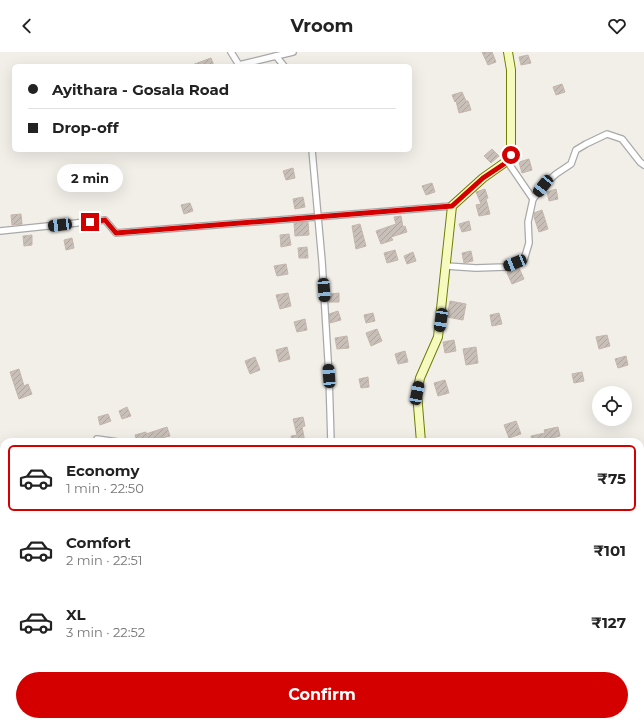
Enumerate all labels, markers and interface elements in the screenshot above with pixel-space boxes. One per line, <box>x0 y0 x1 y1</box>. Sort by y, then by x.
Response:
icon: back <box>16 15 38 37</box>
text: Vroom <box>291 15 353 37</box>
icon: heart <box>606 15 628 37</box>
text: Ayithara - Gosala Road <box>52 80 229 99</box>
text: Drop-off <box>52 118 119 137</box>
route start <box>502 146 520 164</box>
callout: 2 min <box>57 164 123 192</box>
text: 2 min <box>71 170 109 186</box>
car <box>531 173 555 199</box>
route end <box>81 213 99 231</box>
car <box>47 218 73 232</box>
car <box>502 253 528 273</box>
car <box>317 278 331 302</box>
car <box>433 307 449 333</box>
car <box>322 364 336 388</box>
car <box>409 380 425 406</box>
map controls <box>592 386 632 426</box>
button: locate <box>592 386 632 426</box>
icon: car <box>18 460 54 496</box>
text: Economy <box>66 461 139 480</box>
text: ₹75 <box>597 469 626 488</box>
text: 1 min · 22:50 <box>66 480 144 496</box>
icon: car <box>18 532 54 568</box>
text: Comfort <box>66 533 131 552</box>
text: ₹101 <box>593 541 626 560</box>
text: 2 min · 22:51 <box>66 552 143 568</box>
icon: car <box>18 604 54 640</box>
text: XL <box>66 605 85 624</box>
text: ₹127 <box>591 613 626 632</box>
text: 3 min · 22:52 <box>66 624 145 640</box>
button: Confirm <box>16 672 628 718</box>

